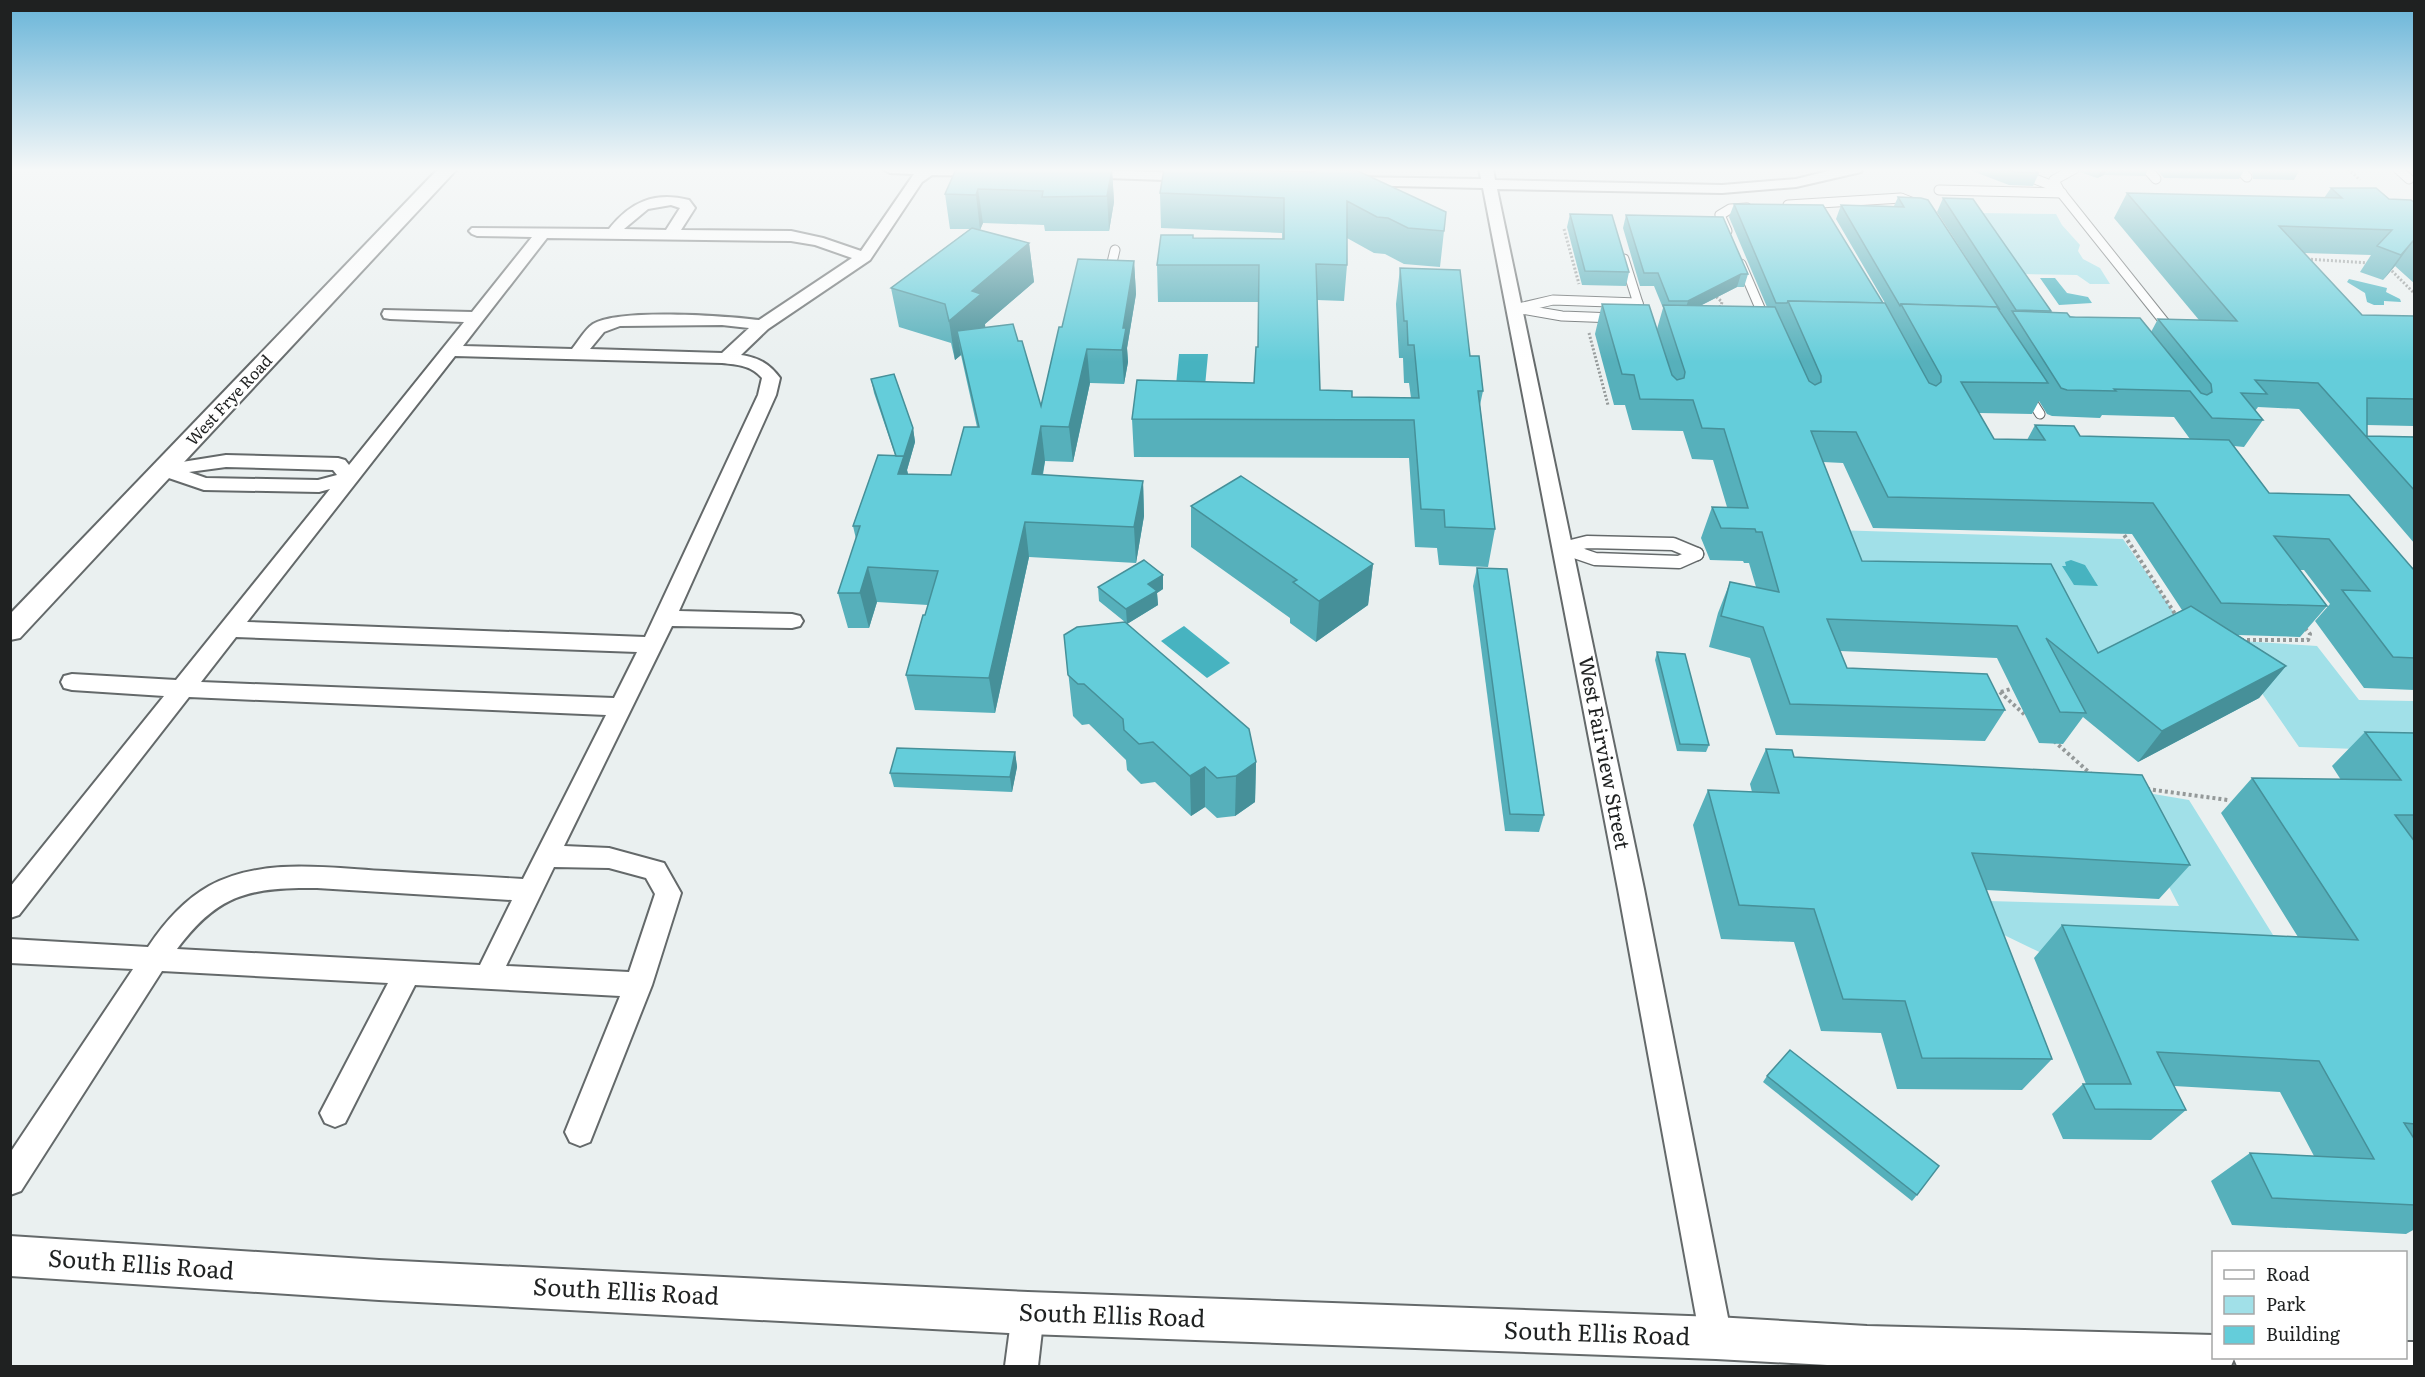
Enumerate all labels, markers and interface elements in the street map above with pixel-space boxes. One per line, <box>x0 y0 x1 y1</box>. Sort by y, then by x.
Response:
street label: West Frye Road <box>180 348 277 450</box>
street label: West Fairview Street <box>1572 653 1639 852</box>
street label: South Ellis Road <box>47 1239 236 1286</box>
legend <box>2212 1251 2407 1359</box>
text: Road <box>2266 1260 2310 1287</box>
street label: South Ellis Road <box>532 1267 720 1312</box>
text: Park <box>2266 1290 2307 1317</box>
street label: South Ellis Road <box>1018 1293 1206 1334</box>
street label: South Ellis Road <box>1503 1311 1691 1352</box>
text: Building <box>2266 1320 2341 1347</box>

